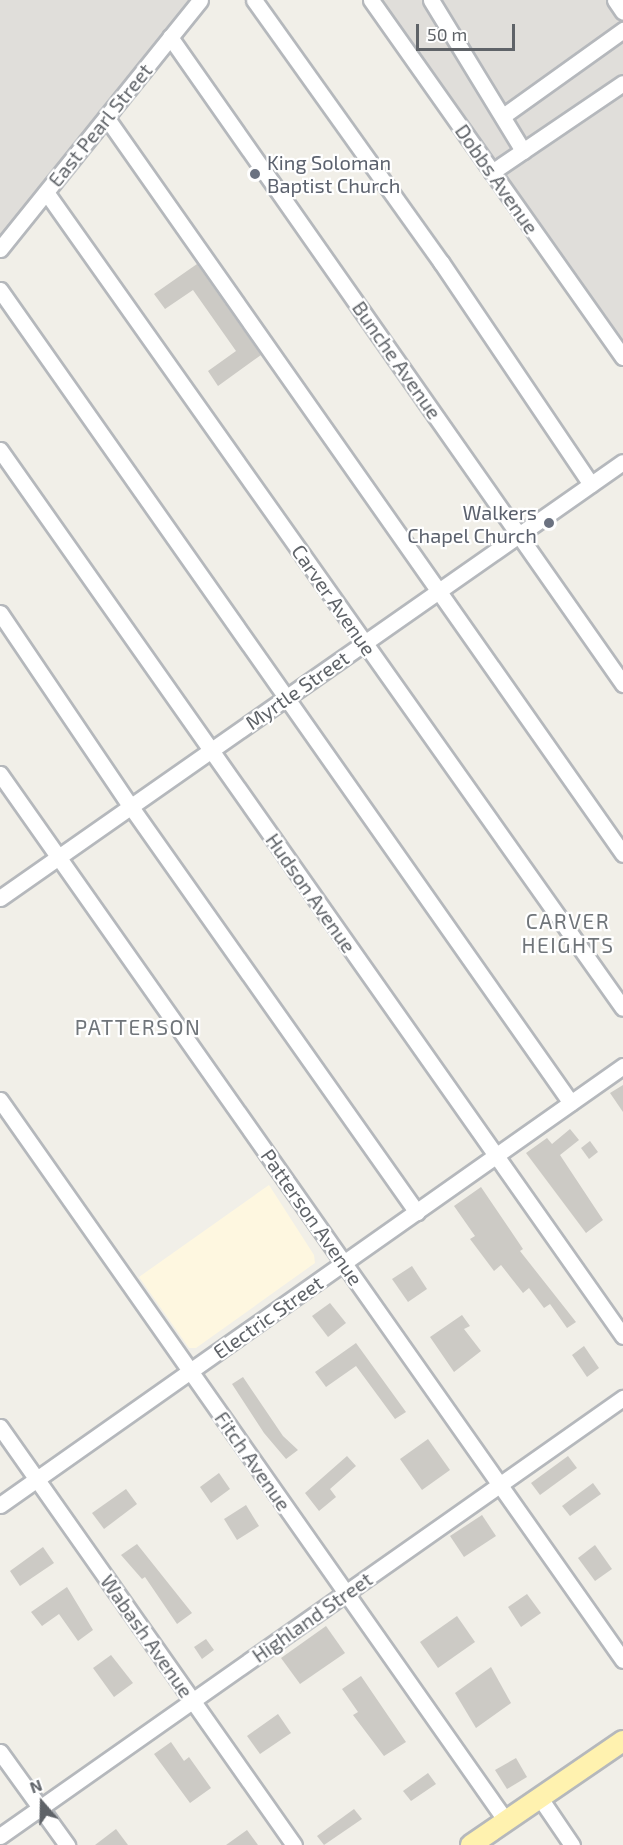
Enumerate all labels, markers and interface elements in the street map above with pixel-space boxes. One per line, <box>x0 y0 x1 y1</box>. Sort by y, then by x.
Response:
scale bar <box>419 12 518 50</box>
text: 50 m <box>427 23 467 45</box>
street label: East Pearl Street <box>43 58 157 192</box>
street label: Dobbs Avenue <box>450 119 544 239</box>
place label: King Soloman Baptist Church <box>267 150 400 197</box>
marker: King Soloman Baptist Church <box>248 167 262 181</box>
street label: Bunche Avenue <box>347 296 447 424</box>
place label: Walkers Chapel Church <box>407 500 537 547</box>
marker: Walkers Chapel Church <box>542 516 556 530</box>
street label: Carver Avenue <box>287 539 381 661</box>
street label: Myrtle Street <box>241 646 353 734</box>
street label: Hudson Avenue <box>261 828 361 958</box>
district label: CARVER HEIGHTS <box>522 908 614 958</box>
district label: PATTERSON <box>75 1014 201 1040</box>
street label: Patterson Avenue <box>256 1144 368 1290</box>
street label: Electric Street <box>209 1270 327 1364</box>
street label: Fitch Avenue <box>210 1407 296 1515</box>
street label: Highland Street <box>247 1567 377 1667</box>
street label: Wabash Avenue <box>95 1570 199 1702</box>
north arrow <box>12 1773 72 1833</box>
text: N <box>27 1775 44 1797</box>

